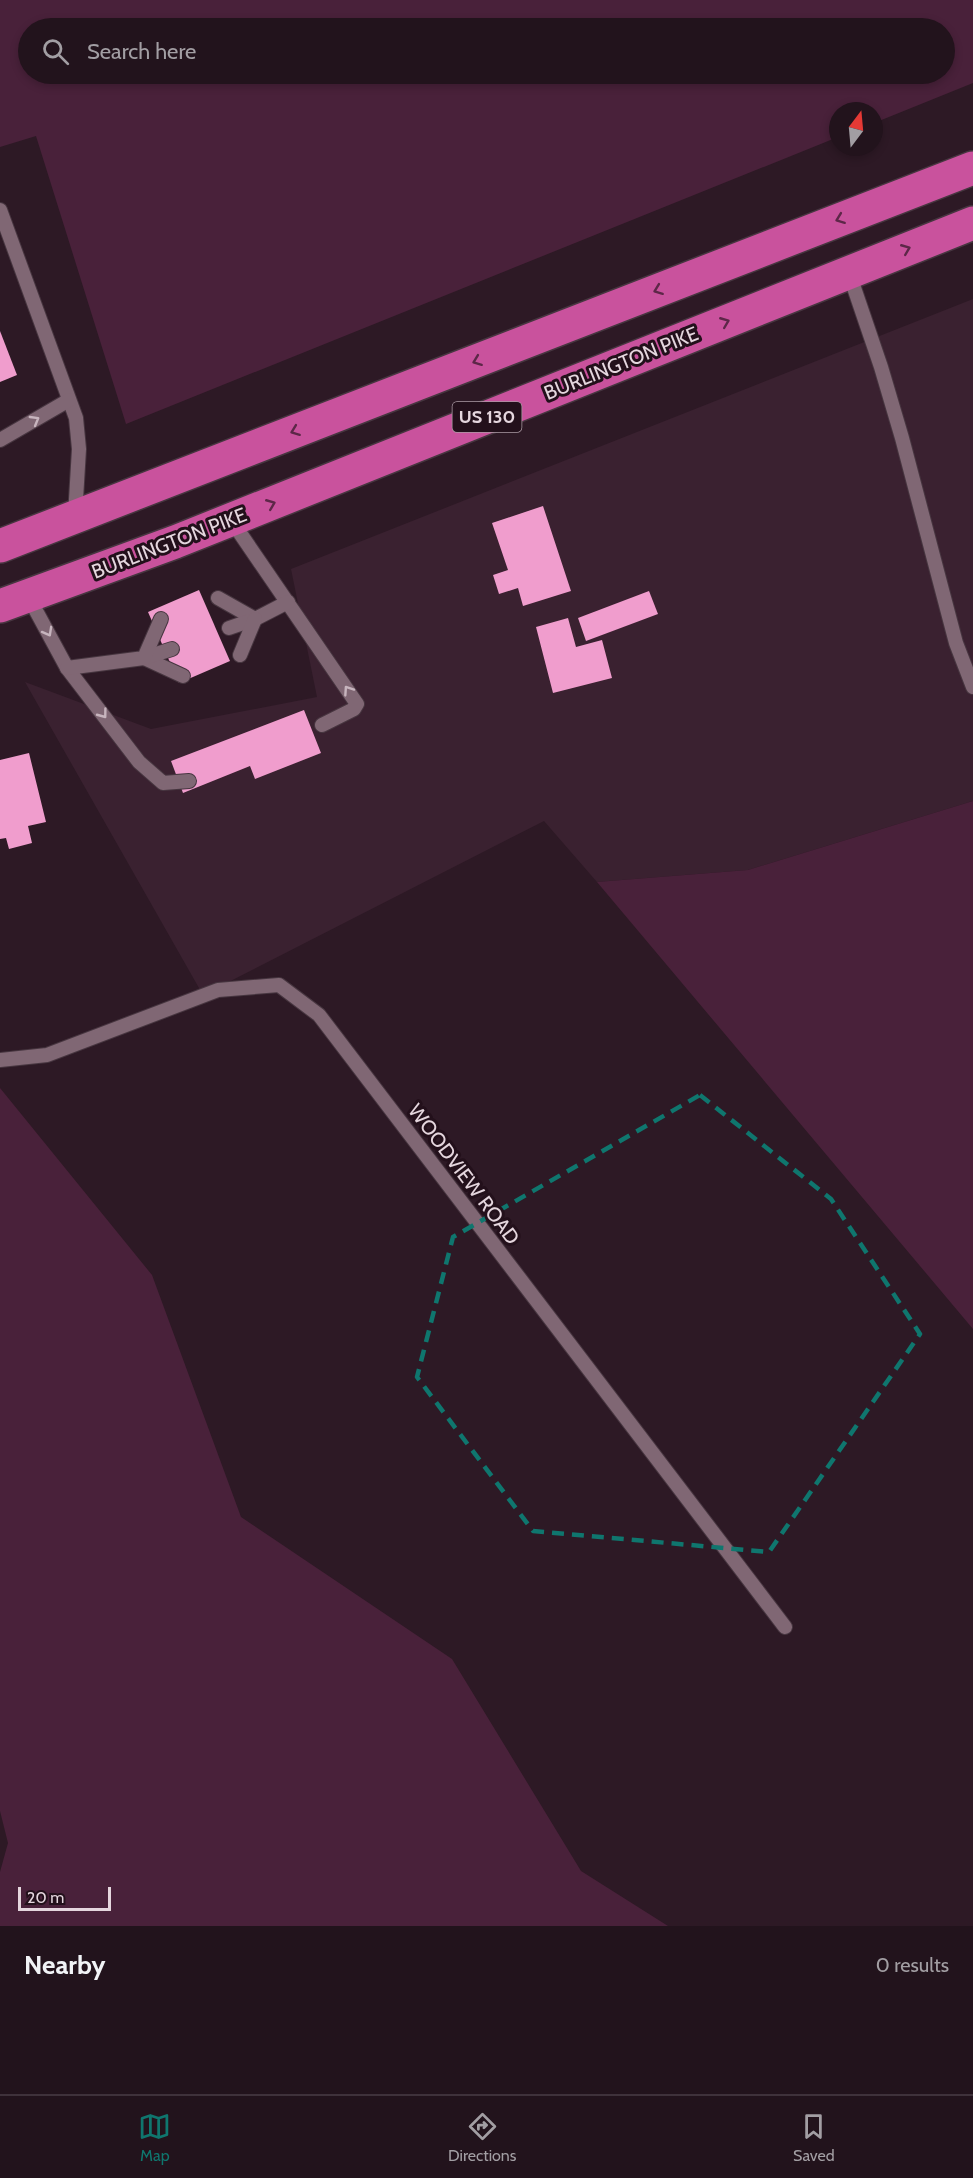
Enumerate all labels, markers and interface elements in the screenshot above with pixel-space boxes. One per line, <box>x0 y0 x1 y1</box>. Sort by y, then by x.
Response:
search box <box>18 18 955 84</box>
icon: search <box>39 35 72 68</box>
text: Search here <box>87 38 196 65</box>
north arrow <box>829 102 883 156</box>
one-way arrow <box>835 212 846 225</box>
one-way arrow <box>900 244 911 257</box>
one-way arrow <box>654 283 665 295</box>
one-way arrow <box>718 317 729 329</box>
street label: BURLINGTON PIKE <box>540 321 702 405</box>
one-way arrow <box>472 353 482 366</box>
road number: US 130 <box>452 402 522 432</box>
one-way arrow <box>29 416 39 427</box>
one-way arrow <box>290 424 301 436</box>
one-way arrow <box>264 499 275 511</box>
street label: BURLINGTON PIKE <box>88 502 250 584</box>
one-way arrow <box>40 625 52 636</box>
one-way arrow <box>344 685 355 696</box>
one-way arrow <box>96 707 107 718</box>
street label: WOODVIEW ROAD <box>403 1099 525 1249</box>
scale bar <box>18 1884 111 1912</box>
text: 20 m <box>27 1888 64 1907</box>
text: Nearby <box>24 1949 105 1981</box>
text: 0 results <box>876 1953 949 1977</box>
tab: Map <box>138 2110 171 2165</box>
tab: Directions <box>448 2110 516 2165</box>
tab: Saved <box>793 2110 835 2165</box>

